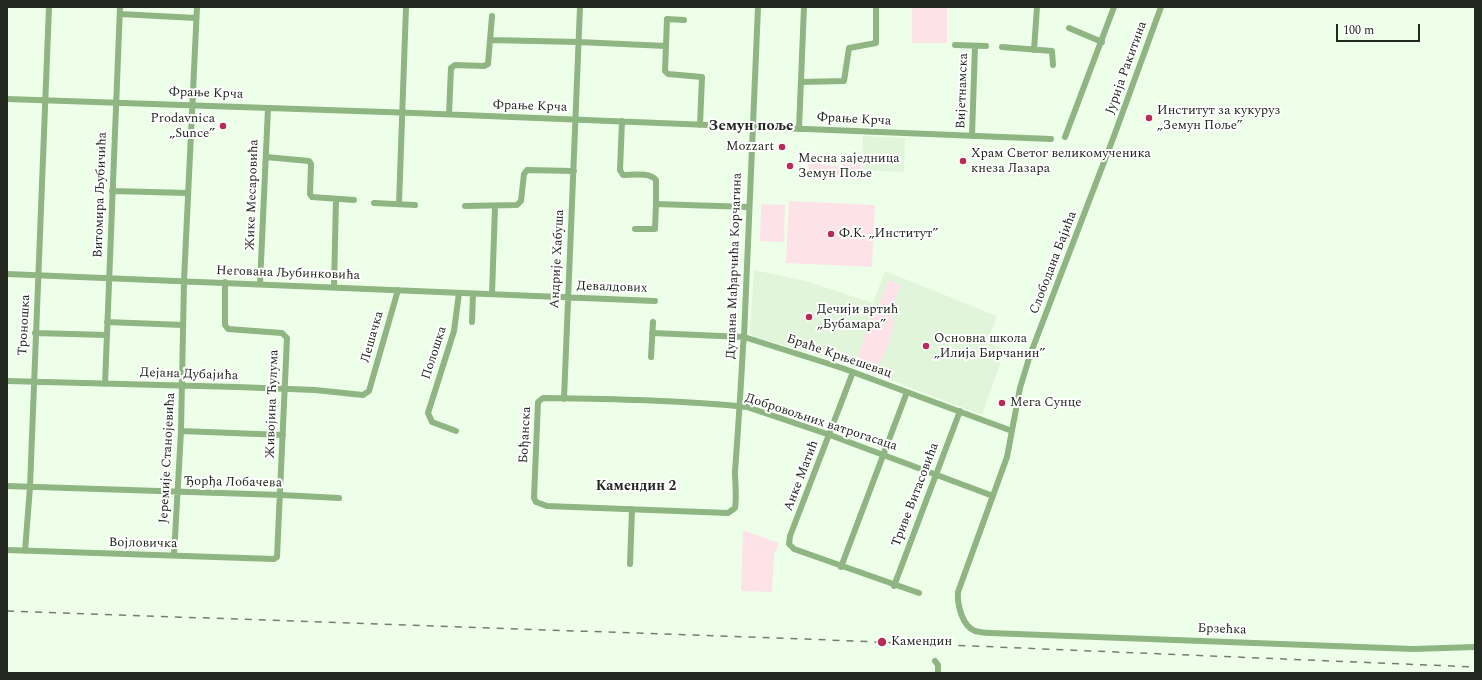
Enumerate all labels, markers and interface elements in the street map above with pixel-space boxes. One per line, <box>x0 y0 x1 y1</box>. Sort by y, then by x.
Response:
scale bar <box>1338 16 1422 42</box>
street label: Јурија Ракитина <box>1103 19 1151 117</box>
text: 100 m <box>1343 21 1374 40</box>
street label: Вијетнамска <box>954 53 972 129</box>
street label: Фрање Крча <box>169 85 243 103</box>
street label: Фрање Крча <box>493 98 567 116</box>
place label: Институт за кукуруз „Земун Поље” <box>1157 103 1280 134</box>
street label: Фрање Крча <box>816 110 892 130</box>
place label: Prodavnica „Sunce” <box>151 111 215 142</box>
marker: Институт за кукуруз „Земун Поље” <box>1144 113 1154 123</box>
district label: Земун поље <box>708 118 794 136</box>
marker: Prodavnica „Sunce” <box>218 121 228 131</box>
street label: Витомира Љубичића <box>91 132 111 258</box>
street label: Жике Месаровића <box>243 139 263 251</box>
place label: Mozzart <box>726 139 774 155</box>
marker: Mozzart <box>777 142 787 152</box>
place label: Храм Светог великомученика кнеза Лазара <box>971 146 1151 177</box>
place label: Месна заједница Земун Поље <box>798 151 900 182</box>
marker: Храм Светог великомученика кнеза Лазара <box>958 156 968 166</box>
marker: Месна заједница Земун Поље <box>785 161 795 171</box>
street label: Душана Мађарчића Корчагина <box>724 173 746 359</box>
street label: Андрије Хабуша <box>548 209 568 309</box>
street label: Слободана Бајића <box>1027 209 1081 317</box>
place label: Ф.К. „Институт” <box>839 226 938 242</box>
marker: Ф.К. „Институт” <box>826 229 836 239</box>
street label: Негована Љубинковића <box>216 264 360 284</box>
street label: Девалдових <box>576 279 648 297</box>
street label: Троношка <box>16 294 34 356</box>
place label: Дечији вртић „Бубамара” <box>817 302 898 333</box>
street label: Лешачка <box>358 309 388 365</box>
marker: Дечији вртић „Бубамара” <box>804 312 814 322</box>
street label: Полошка <box>419 324 451 382</box>
place label: Основна школа „Илија Бирчанин” <box>934 331 1045 362</box>
street label: Браће Крњешевац <box>784 332 894 382</box>
marker: Основна школа „Илија Бирчанин” <box>921 341 931 351</box>
street label: Живојина Ћулума <box>263 349 283 459</box>
street label: Дејана Дубајића <box>140 365 238 385</box>
street label: Добровољних ватрогасаца <box>743 391 899 455</box>
street label: Јеремије Станојевића <box>157 392 179 524</box>
place label: Мега Сунце <box>1010 395 1082 411</box>
marker: Мега Сунце <box>997 398 1007 408</box>
street label: Бођанска <box>517 406 535 464</box>
street label: Анке Матић <box>781 438 823 514</box>
street label: Триве Витасовића <box>889 441 943 549</box>
street label: Ђорђа Лобачева <box>184 474 282 492</box>
district label: Камендин 2 <box>596 479 676 495</box>
street label: Војловичка <box>109 536 177 552</box>
street label: Брзећка <box>1197 621 1247 639</box>
place label: Камендин <box>891 634 952 650</box>
marker: Камендин <box>876 636 888 648</box>

